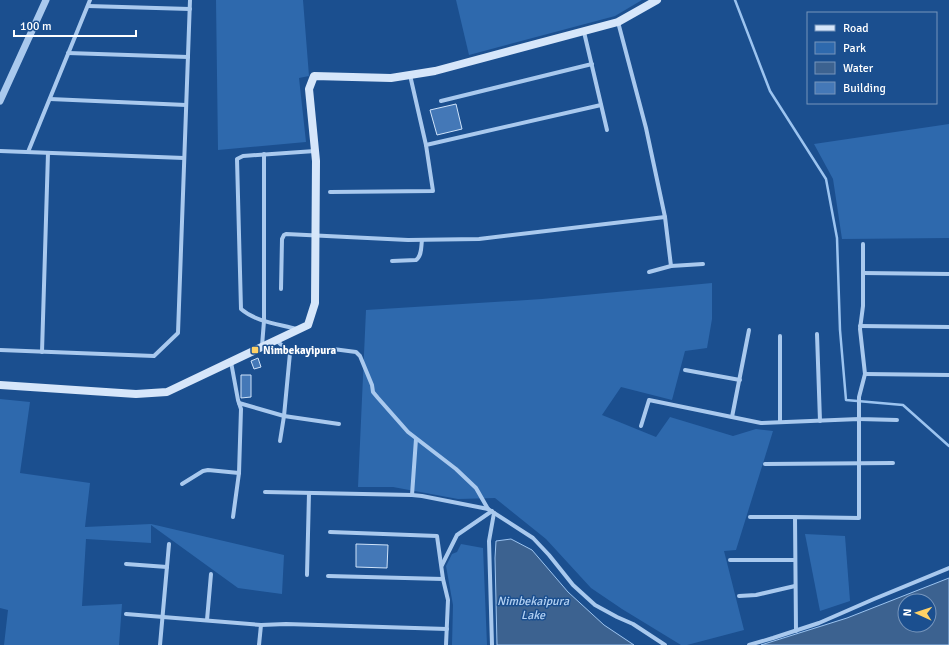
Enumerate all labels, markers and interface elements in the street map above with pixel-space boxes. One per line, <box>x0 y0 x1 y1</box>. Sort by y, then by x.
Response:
scale bar <box>14 12 136 38</box>
legend <box>807 12 937 104</box>
text: 100 m <box>20 19 52 34</box>
text: Road <box>843 21 869 36</box>
text: Park <box>843 41 866 56</box>
text: Water <box>843 61 874 76</box>
text: Building <box>843 81 886 96</box>
place label: Nimbekayipura <box>263 344 337 357</box>
marker: Nimbekayipura <box>250 345 260 355</box>
north arrow <box>897 593 937 633</box>
water label: Nimbekaipura Lake <box>497 594 570 623</box>
text: N <box>901 608 914 617</box>

